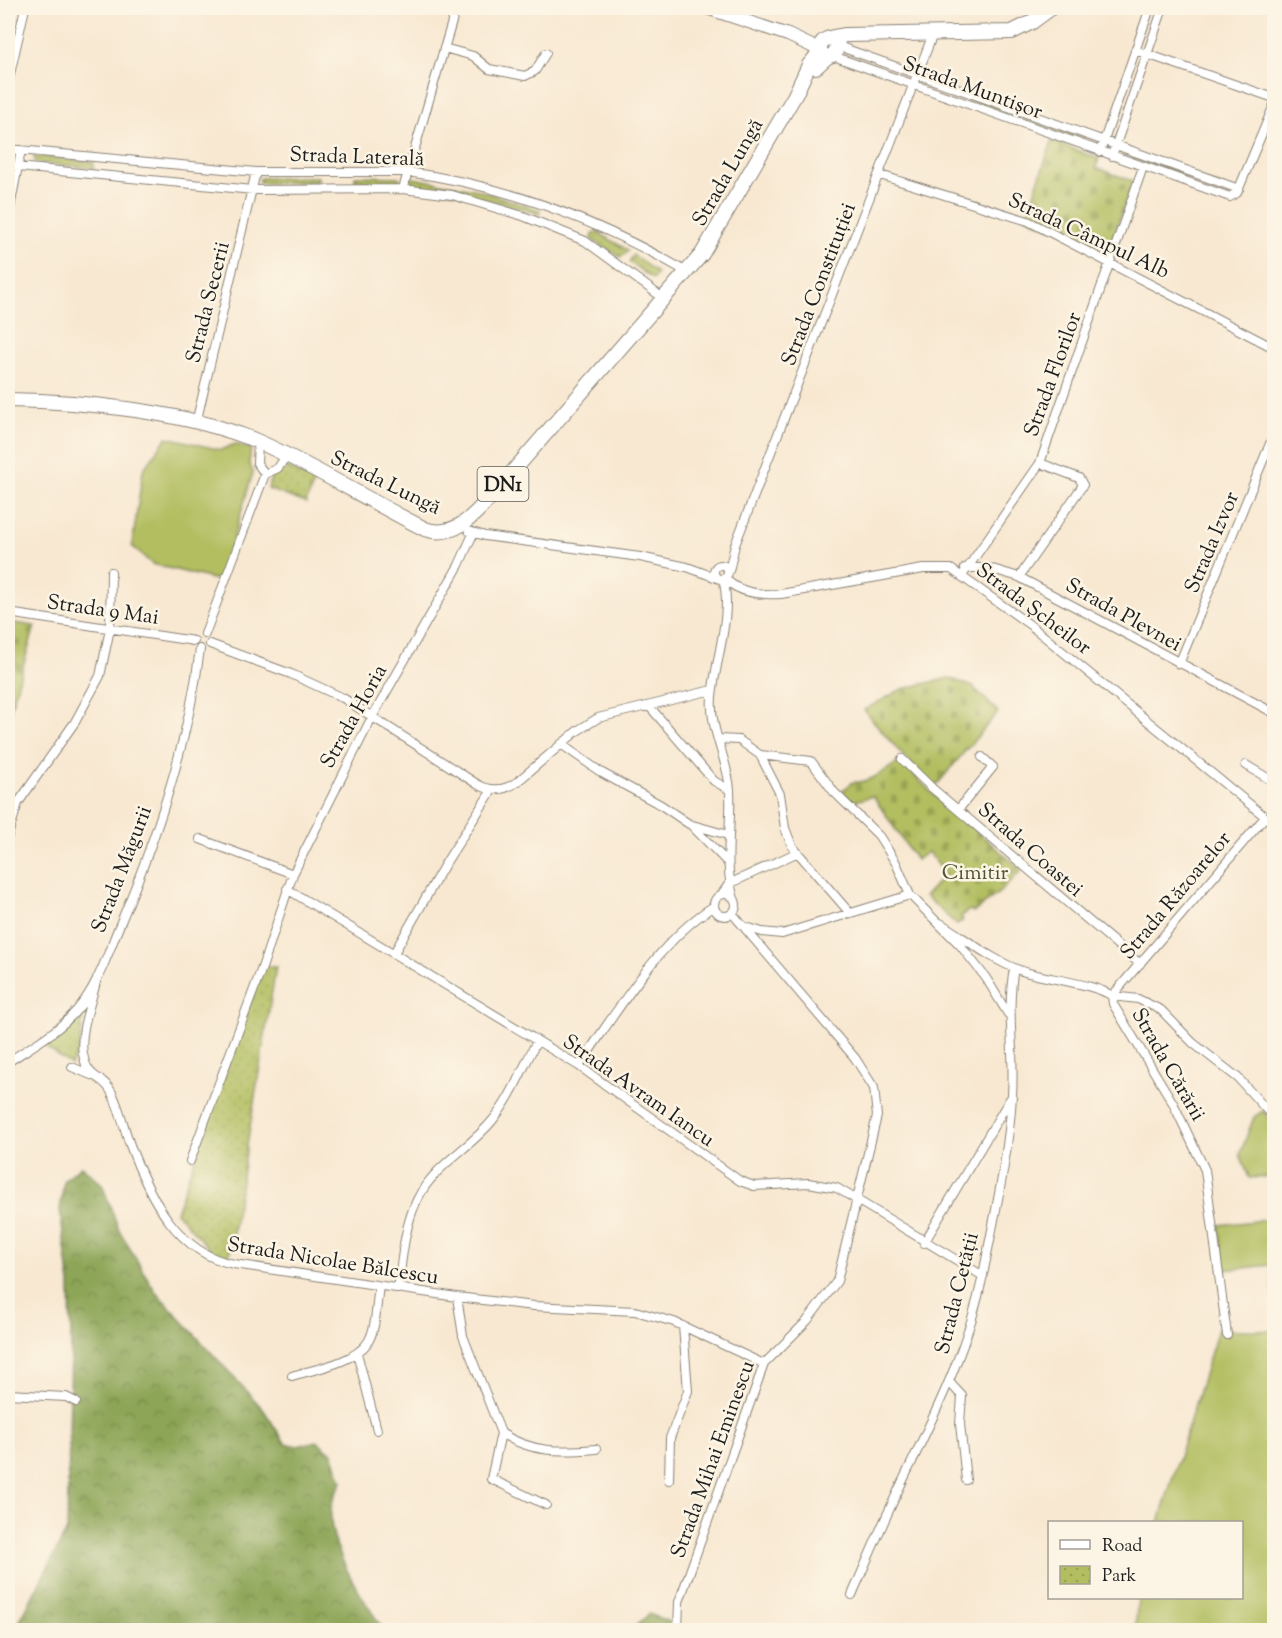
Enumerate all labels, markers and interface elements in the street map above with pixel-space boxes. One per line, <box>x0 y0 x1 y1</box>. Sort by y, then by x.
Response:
street label: Strada Muntișor <box>898 50 1047 128</box>
street label: Strada Lungă <box>686 113 772 232</box>
street label: Strada Laterală <box>289 141 425 175</box>
street label: Strada Câmpul Alb <box>1002 186 1174 287</box>
street label: Strada Constituției <box>775 199 865 371</box>
street label: Strada Secerii <box>179 238 239 366</box>
street label: Strada Florilor <box>1017 308 1090 441</box>
street label: Strada Lungă <box>325 444 446 524</box>
road number: DN1 <box>478 467 528 501</box>
street label: Strada Izvor <box>1178 487 1248 598</box>
street label: Strada Șcheilor <box>969 556 1097 663</box>
street label: Strada Plevnei <box>1059 571 1187 660</box>
street label: Strada 9 Mai <box>45 588 161 634</box>
street label: Strada Horia <box>314 659 396 774</box>
street label: Strada Coastei <box>970 796 1089 905</box>
street label: Strada Măgurii <box>85 802 161 938</box>
street label: Strada Răzoarelor <box>1114 826 1239 967</box>
park label: Cimitir <box>942 859 1008 889</box>
street label: Strada Cărării <box>1123 1003 1212 1127</box>
street label: Strada Avram Iancu <box>556 1028 720 1155</box>
street label: Strada Cetății <box>928 1229 988 1358</box>
street label: Strada Nicolae Bălcescu <box>225 1230 441 1293</box>
street label: Strada Mihai Eminescu <box>664 1357 764 1563</box>
legend <box>1048 1521 1243 1599</box>
text: Road <box>1102 1534 1142 1560</box>
text: Park <box>1102 1564 1137 1590</box>

